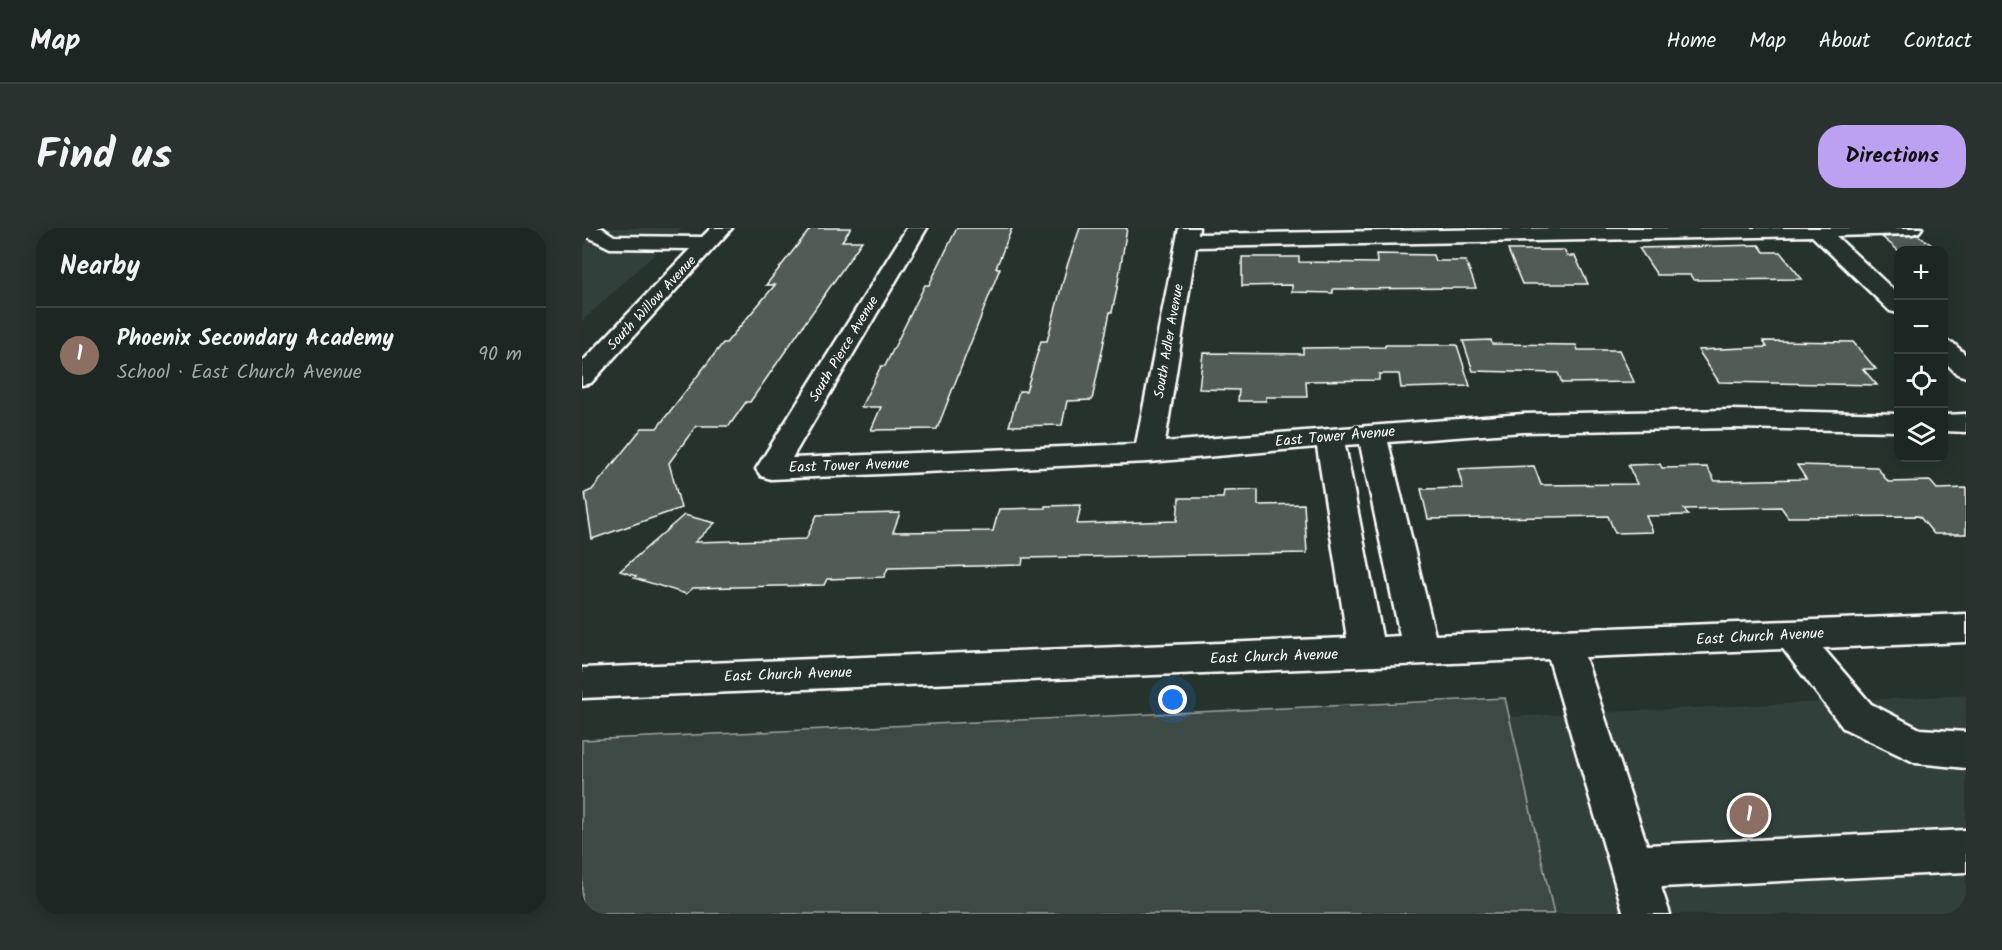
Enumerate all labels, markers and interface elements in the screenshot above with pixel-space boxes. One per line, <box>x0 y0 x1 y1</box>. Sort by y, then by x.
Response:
text: Map <box>30 19 81 64</box>
text: Home <box>1667 25 1716 58</box>
text: Map <box>1749 25 1786 58</box>
text: About <box>1819 25 1870 58</box>
text: Contact <box>1903 25 1972 58</box>
text: Find us <box>36 123 172 190</box>
button: Directions <box>1818 125 1966 188</box>
text: Nearby <box>60 246 140 288</box>
map controls <box>1894 246 1948 462</box>
button: + <box>1894 246 1948 300</box>
street label: South Willow Avenue <box>602 250 702 355</box>
street label: South Adler Avenue <box>1148 281 1190 400</box>
street label: South Pierce Avenue <box>804 291 885 406</box>
button: − <box>1894 300 1948 354</box>
text: Phoenix Secondary Academy <box>117 322 394 357</box>
text: 1 <box>76 339 83 371</box>
text: 90 m <box>478 339 522 371</box>
button: locate <box>1894 354 1948 408</box>
text: School · East Church Avenue <box>117 357 362 389</box>
button: layers <box>1894 408 1948 462</box>
street label: East Tower Avenue <box>1274 420 1396 454</box>
street label: East Tower Avenue <box>788 452 910 480</box>
street label: East Church Avenue <box>1695 622 1825 652</box>
street label: East Church Avenue <box>1210 643 1339 671</box>
street label: East Church Avenue <box>724 661 853 689</box>
your location <box>1158 685 1187 714</box>
pin: 1 <box>1730 792 1768 838</box>

